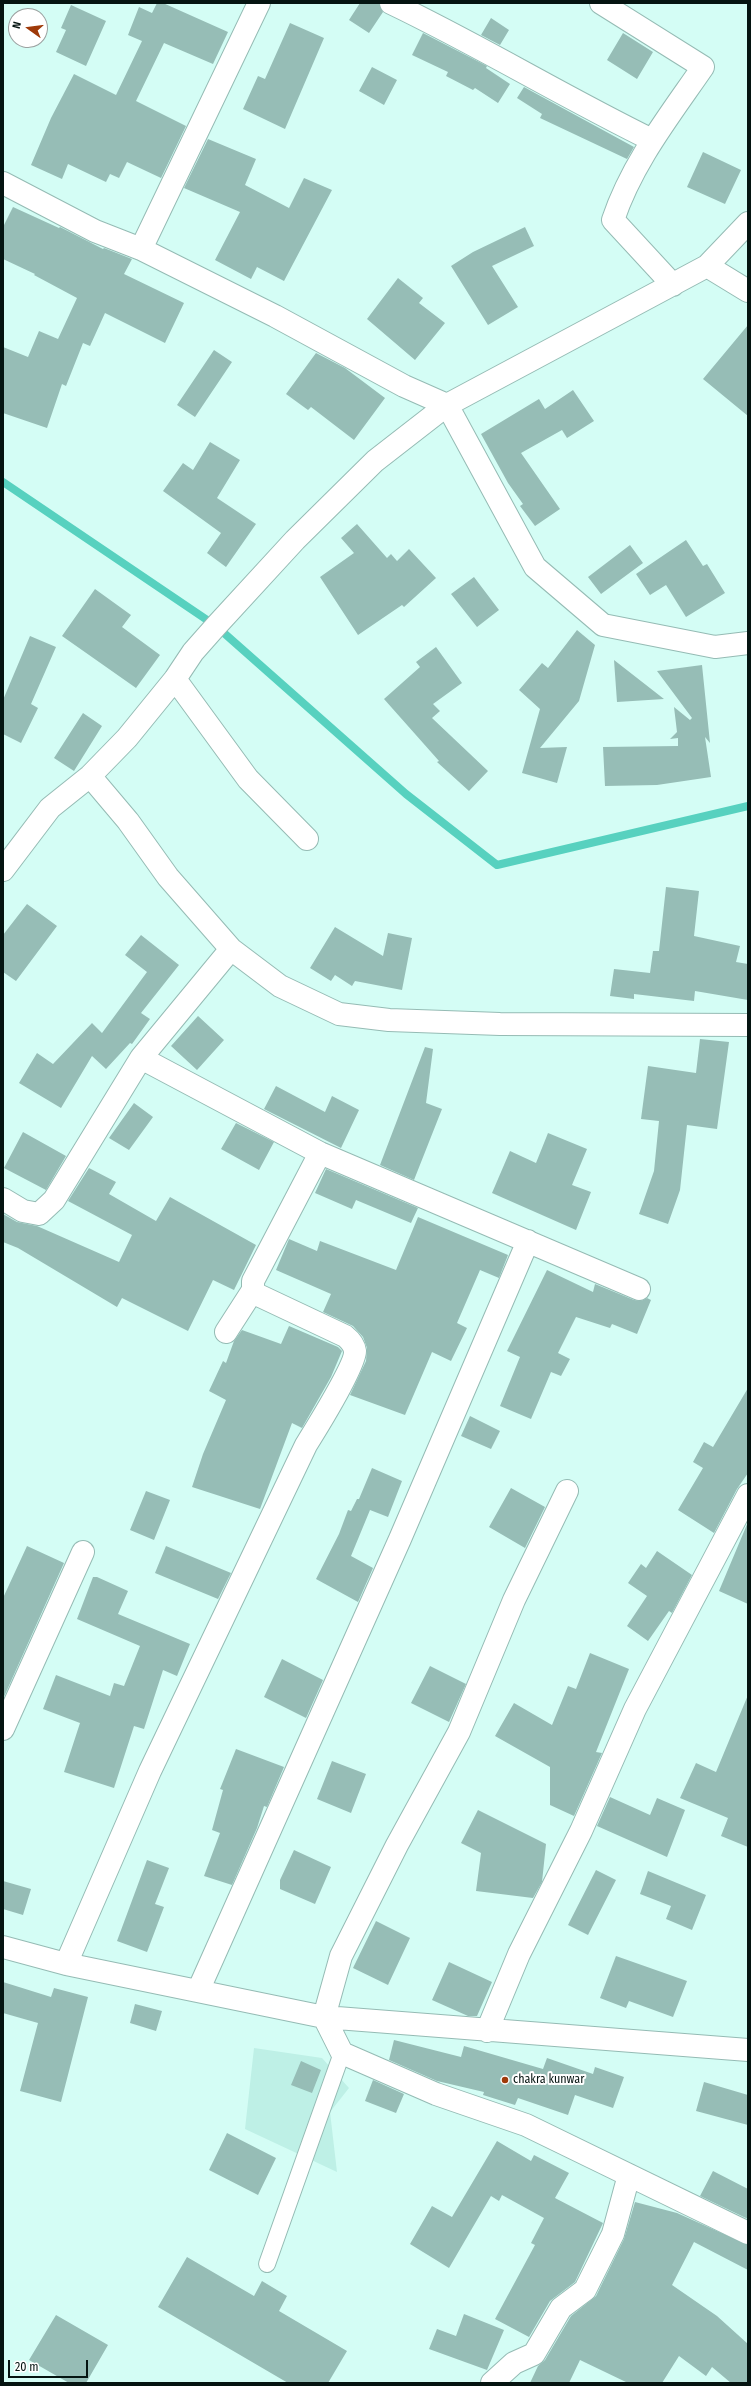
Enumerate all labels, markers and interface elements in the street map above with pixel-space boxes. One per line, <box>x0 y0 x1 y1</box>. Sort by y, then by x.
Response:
north arrow <box>8 8 48 48</box>
text: N <box>10 20 24 30</box>
place label: chakra kunwar <box>513 2073 584 2087</box>
marker: chakra kunwar <box>500 2075 510 2085</box>
scale bar <box>10 2352 90 2378</box>
text: 20 m <box>15 2360 39 2374</box>

